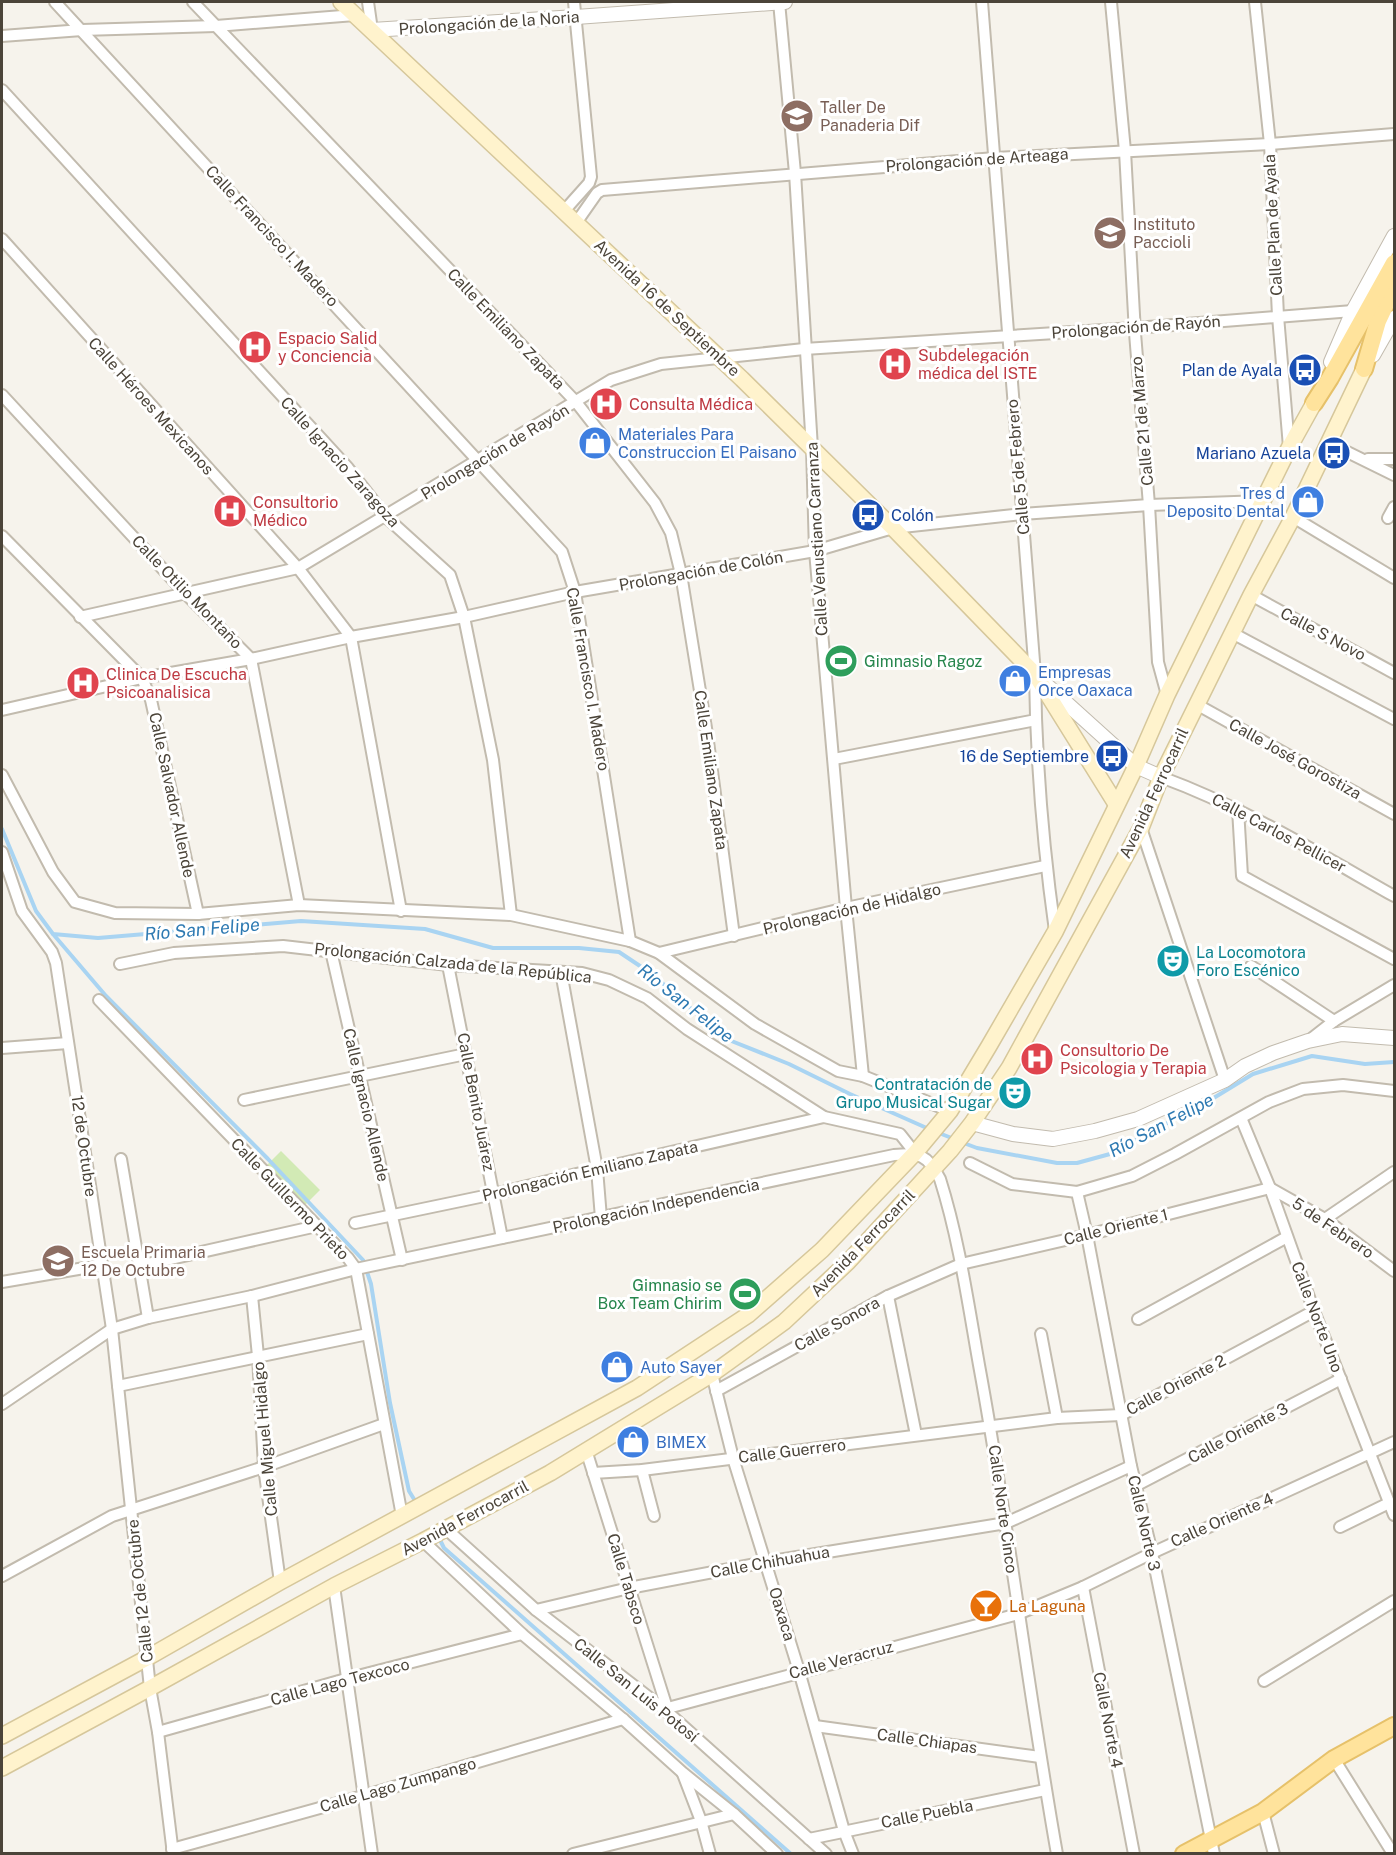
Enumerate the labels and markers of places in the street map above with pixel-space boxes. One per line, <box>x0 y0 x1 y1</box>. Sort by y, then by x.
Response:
school or university icon: Taller De Panaderia Dif <box>779 98 815 134</box>
place label: Taller De Panaderia Dif <box>820 98 920 135</box>
school or university icon: Instituto Paccioli <box>1092 215 1128 251</box>
place label: Instituto Paccioli <box>1133 215 1195 252</box>
hospital icon: Espacio Salid y Conciencia <box>237 329 273 365</box>
place label: Espacio Salid y Conciencia <box>278 329 377 366</box>
hospital icon: Subdelegación médica del ISTE <box>877 346 913 382</box>
place label: Subdelegación médica del ISTE <box>918 346 1037 383</box>
bus stop icon: Plan de Ayala <box>1287 352 1323 388</box>
place label: Plan de Ayala <box>1182 361 1282 380</box>
hospital icon: Consulta Médica <box>588 386 624 422</box>
place label: Consulta Médica <box>629 395 753 414</box>
shop icon: Materiales Para Construccion El Paisano <box>577 425 613 461</box>
place label: Materiales Para Construccion El Paisano <box>618 425 797 462</box>
bus stop icon: Mariano Azuela <box>1316 435 1352 471</box>
place label: Mariano Azuela <box>1196 444 1311 463</box>
place label: Tres d Deposito Dental <box>1167 484 1285 521</box>
shop icon: Tres d Deposito Dental <box>1290 484 1326 520</box>
hospital icon: Consultorio Médico <box>212 493 248 529</box>
place label: Consultorio Médico <box>253 493 338 530</box>
bus stop icon: Colón <box>850 497 886 533</box>
place label: Colón <box>891 506 934 525</box>
sports icon: Gimnasio Ragoz <box>823 643 859 679</box>
place label: Gimnasio Ragoz <box>864 652 983 671</box>
shop icon: Empresas Orce Oaxaca <box>997 663 1033 699</box>
place label: Empresas Orce Oaxaca <box>1038 663 1133 700</box>
hospital icon: Clinica De Escucha Psicoanalisica <box>65 665 101 701</box>
place label: Clinica De Escucha Psicoanalisica <box>106 665 247 702</box>
bus stop icon: 16 de Septiembre <box>1094 738 1130 774</box>
place label: 16 de Septiembre <box>960 747 1089 766</box>
theatre icon: La Locomotora Foro Escénico <box>1155 943 1191 979</box>
place label: La Locomotora Foro Escénico <box>1196 943 1306 980</box>
hospital icon: Consultorio De Psicologia y Terapia <box>1019 1041 1055 1077</box>
place label: Consultorio De Psicologia y Terapia <box>1060 1041 1207 1078</box>
place label: Contratación de Grupo Musical Sugar <box>836 1075 992 1112</box>
theatre icon: Contratación de Grupo Musical Sugar <box>997 1075 1033 1111</box>
school or university icon: Escuela Primaria 12 De Octubre <box>40 1243 76 1279</box>
place label: Escuela Primaria 12 De Octubre <box>81 1243 206 1280</box>
place label: Gimnasio se Box Team Chirim <box>597 1276 722 1313</box>
sports icon: Gimnasio se Box Team Chirim <box>727 1276 763 1312</box>
shop icon: Auto Sayer <box>599 1349 635 1385</box>
place label: Auto Sayer <box>640 1358 722 1377</box>
shop icon: BIMEX <box>615 1424 651 1460</box>
place label: BIMEX <box>656 1433 707 1452</box>
bar icon: La Laguna <box>968 1588 1004 1624</box>
place label: La Laguna <box>1009 1597 1086 1616</box>

